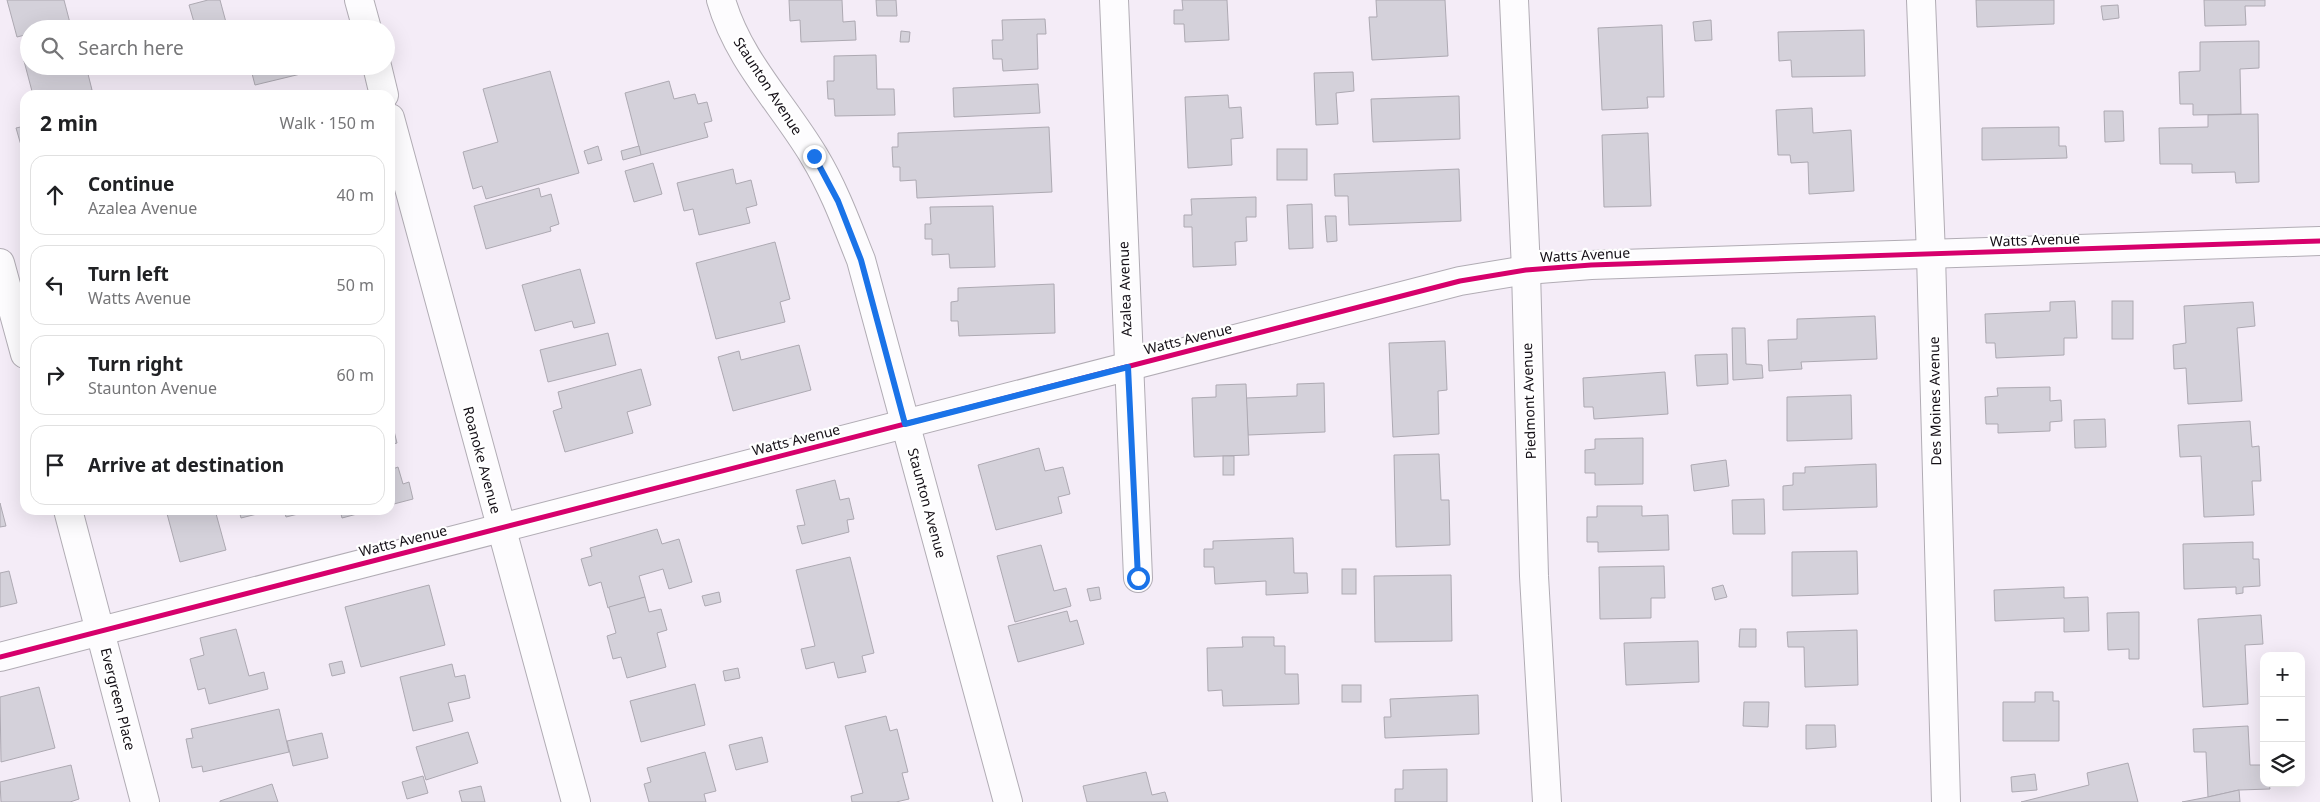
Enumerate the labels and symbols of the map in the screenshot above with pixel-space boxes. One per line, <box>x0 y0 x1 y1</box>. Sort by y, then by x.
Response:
street label: Staunton Avenue <box>730 33 807 138</box>
route end <box>803 145 826 168</box>
street label: Watts Avenue <box>1990 228 2080 251</box>
street label: Azalea Avenue <box>1113 241 1136 337</box>
street label: Watts Avenue <box>1539 243 1631 266</box>
street label: Watts Avenue <box>1142 318 1234 359</box>
street label: Des Moines Avenue <box>1924 336 1945 466</box>
street label: Piedmont Avenue <box>1517 342 1540 460</box>
street label: Roanoke Avenue <box>459 404 506 516</box>
street label: Watts Avenue <box>750 419 842 460</box>
street label: Staunton Avenue <box>904 446 951 560</box>
street label: Watts Avenue <box>357 520 449 561</box>
route start <box>1127 567 1150 590</box>
street label: Evergreen Place <box>97 646 140 752</box>

